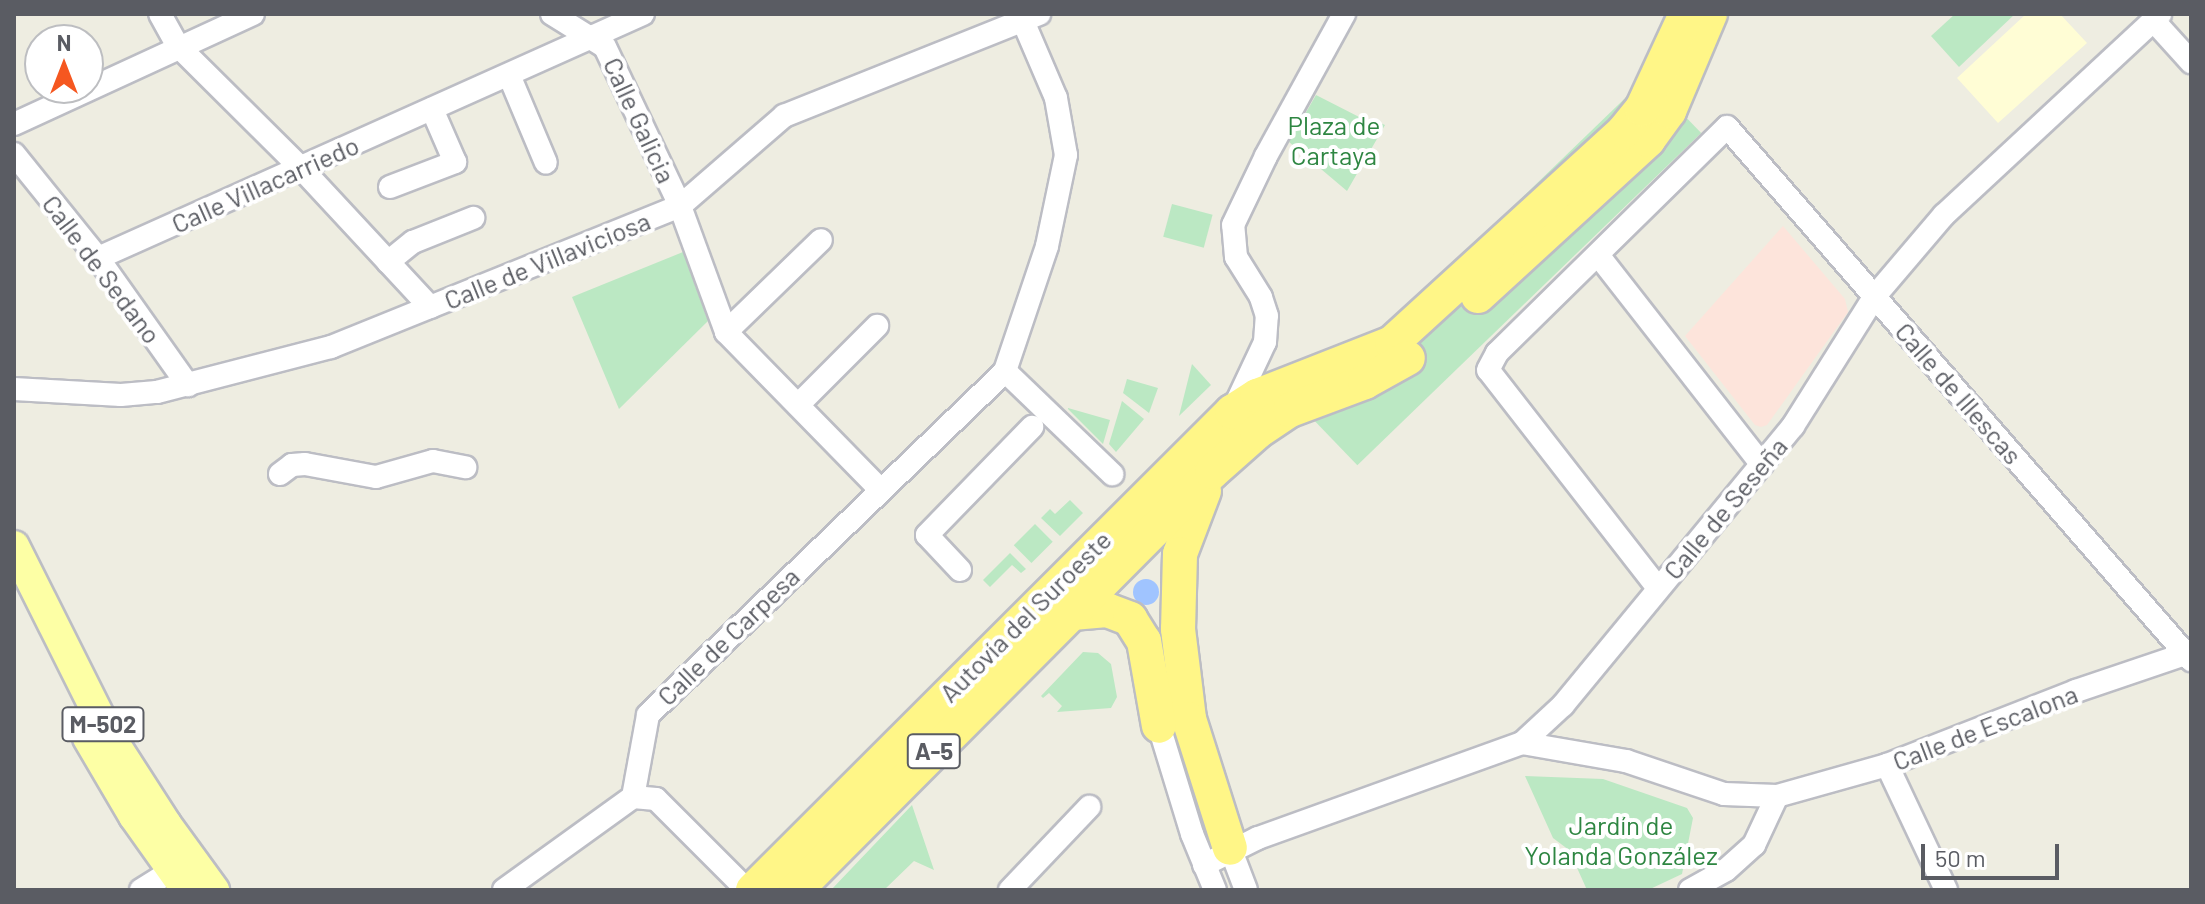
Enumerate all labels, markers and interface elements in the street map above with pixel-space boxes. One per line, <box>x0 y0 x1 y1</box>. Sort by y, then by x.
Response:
north arrow <box>24 24 104 104</box>
text: N <box>57 29 71 55</box>
street label: Calle Galicia <box>597 52 683 188</box>
park label: Plaza de Cartaya <box>1288 109 1380 170</box>
street label: Calle Villacarriedo <box>167 129 363 239</box>
street label: Calle de Sedano <box>36 189 168 349</box>
street label: Calle de Villaviciosa <box>439 204 655 316</box>
street label: Calle de Illescas <box>1889 316 2029 470</box>
street label: Calle de Seseña <box>1657 431 1793 585</box>
street label: Autovía del Suroeste <box>933 524 1117 708</box>
street label: Calle de Carpesa <box>651 560 805 712</box>
street label: Calle de Escalona <box>1888 677 2082 777</box>
road number: M-502 <box>61 704 145 744</box>
road number: A-5 <box>906 731 962 771</box>
park label: Jardín de Yolanda González <box>1524 809 1718 870</box>
scale bar <box>1925 828 2063 878</box>
text: 50 m <box>1935 843 1986 872</box>

